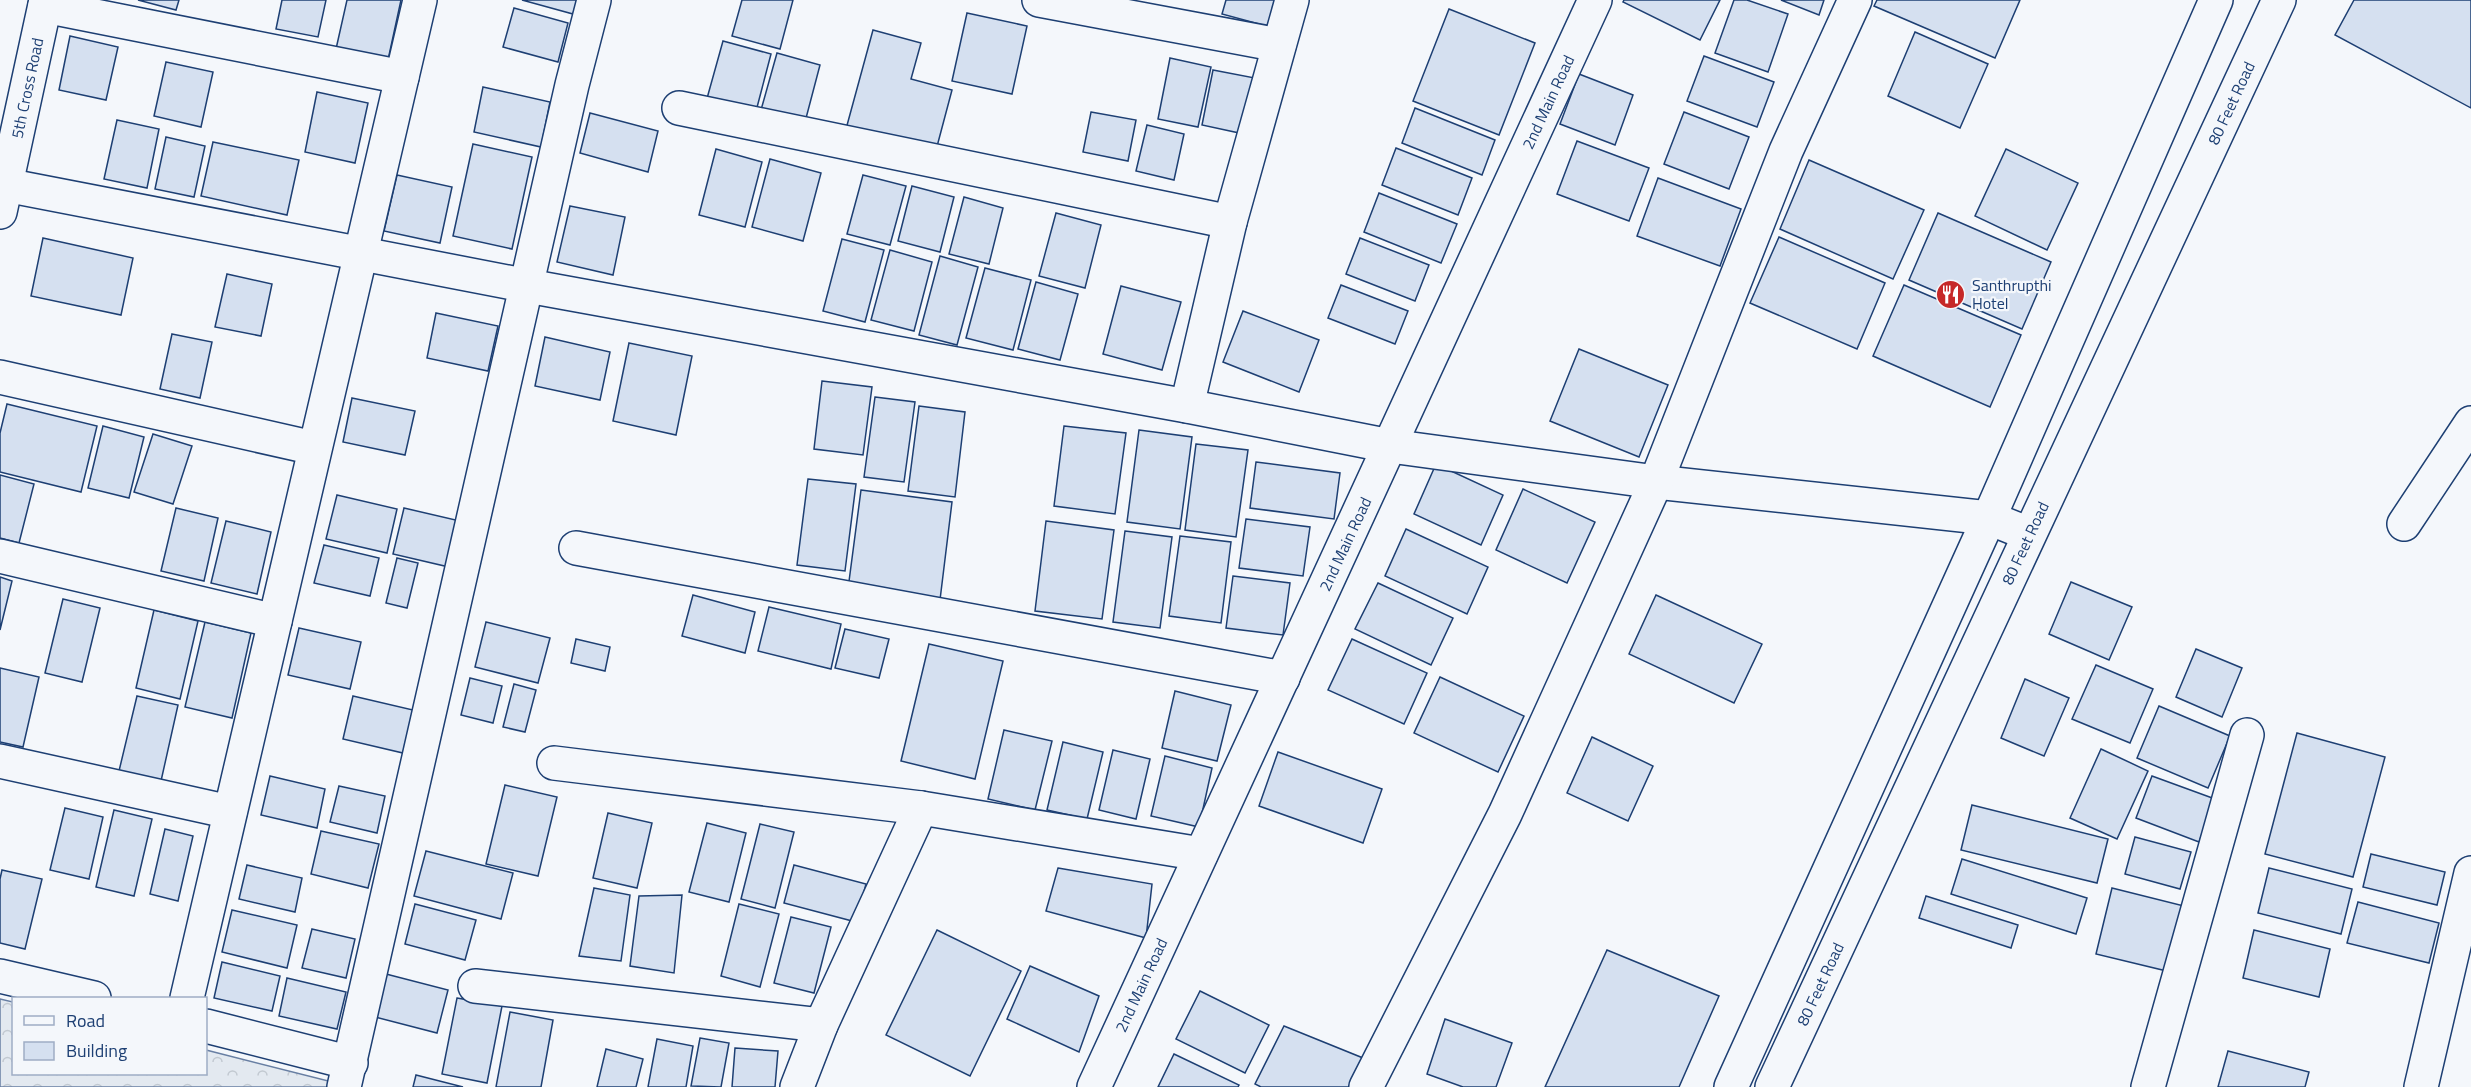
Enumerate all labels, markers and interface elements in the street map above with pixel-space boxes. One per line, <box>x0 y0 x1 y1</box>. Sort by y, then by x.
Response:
street label: 5th Cross Road <box>5 36 49 140</box>
street label: 2nd Main Road <box>1516 51 1580 153</box>
street label: 80 Feet Road <box>2201 57 2261 149</box>
place label: Santhrupthi Hotel <box>1972 273 2052 315</box>
restaurant icon: Santhrupthi Hotel <box>1935 278 1967 310</box>
street label: 2nd Main Road <box>1313 493 1377 595</box>
street label: 80 Feet Road <box>1995 497 2055 589</box>
street label: 2nd Main Road <box>1109 934 1173 1036</box>
street label: 80 Feet Road <box>1790 938 1850 1030</box>
legend <box>12 997 207 1075</box>
text: Road <box>66 1007 105 1034</box>
text: Building <box>66 1037 127 1064</box>

